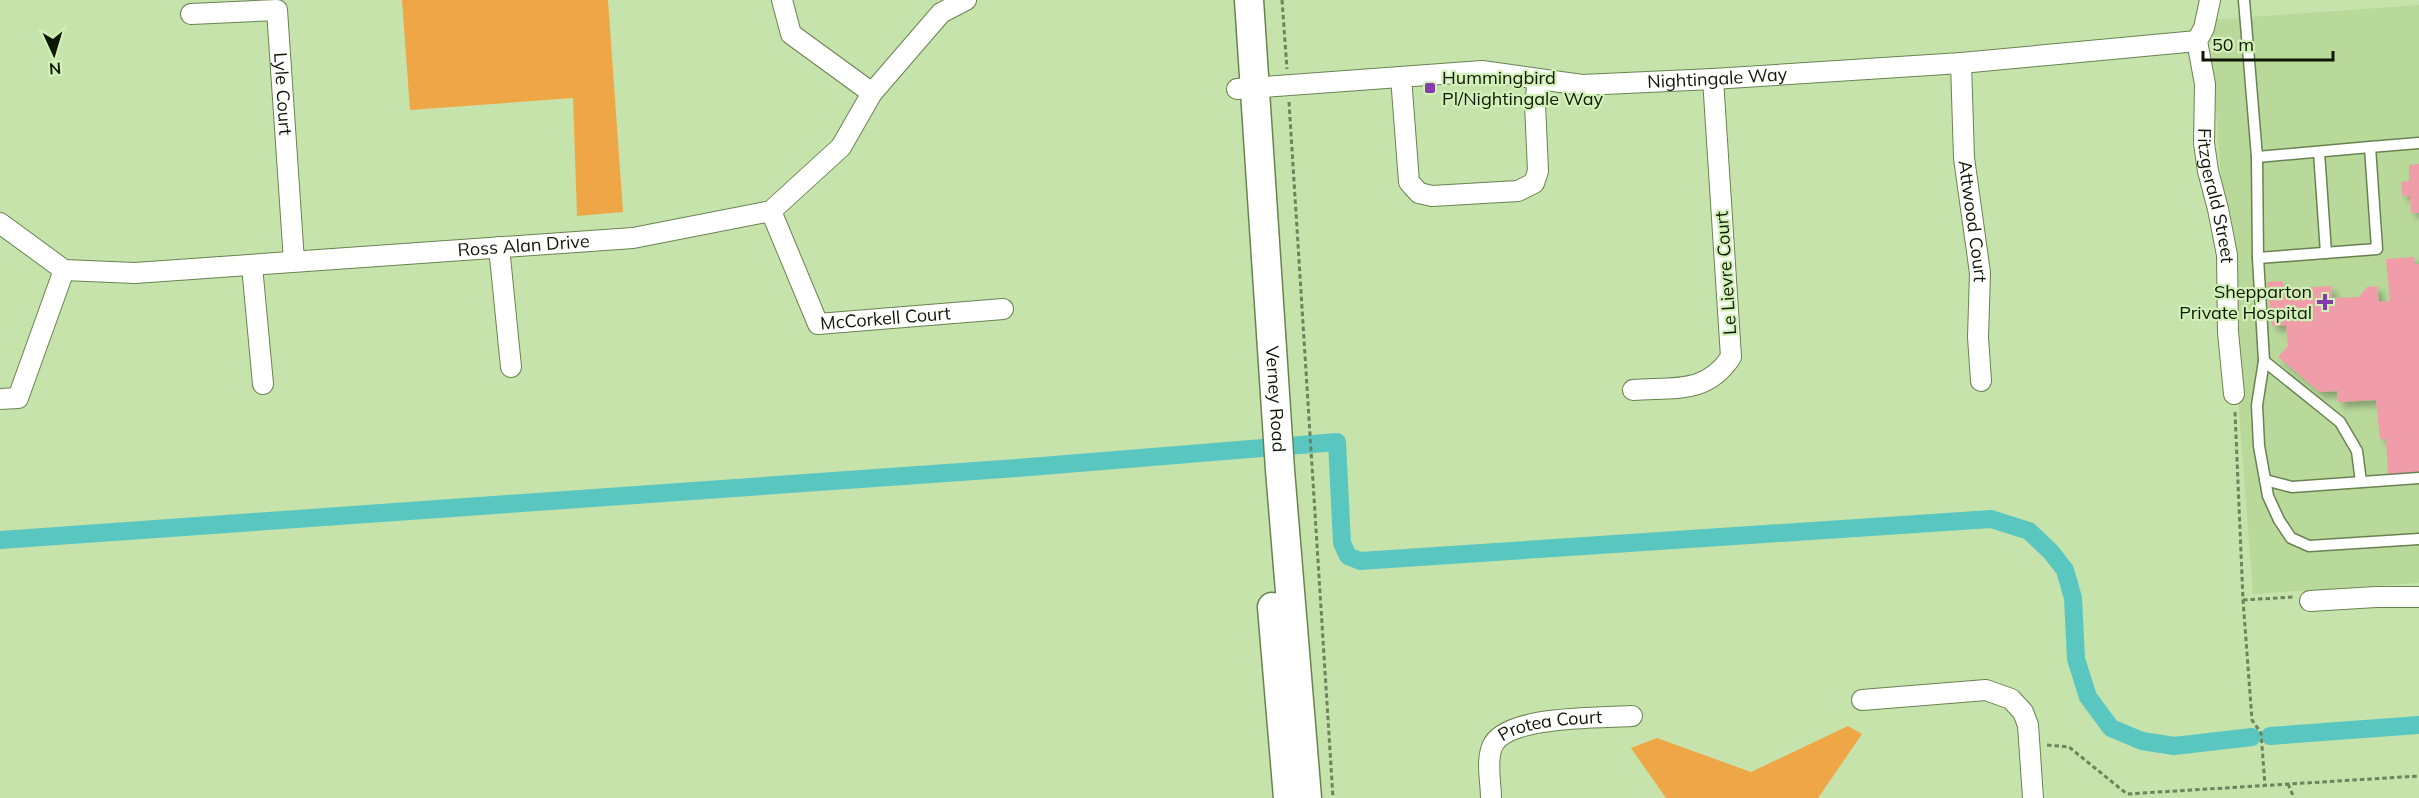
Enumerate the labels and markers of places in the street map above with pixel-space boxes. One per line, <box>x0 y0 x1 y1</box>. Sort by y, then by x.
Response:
place label: Hummingbird Pl/Nightingale Way <box>1442 66 1604 110</box>
marker: Hummingbird Pl/Nightingale Way <box>1423 81 1437 95</box>
place label: Shepparton Private Hospital <box>2179 280 2312 324</box>
marker: Shepparton Private Hospital <box>2316 293 2334 311</box>

